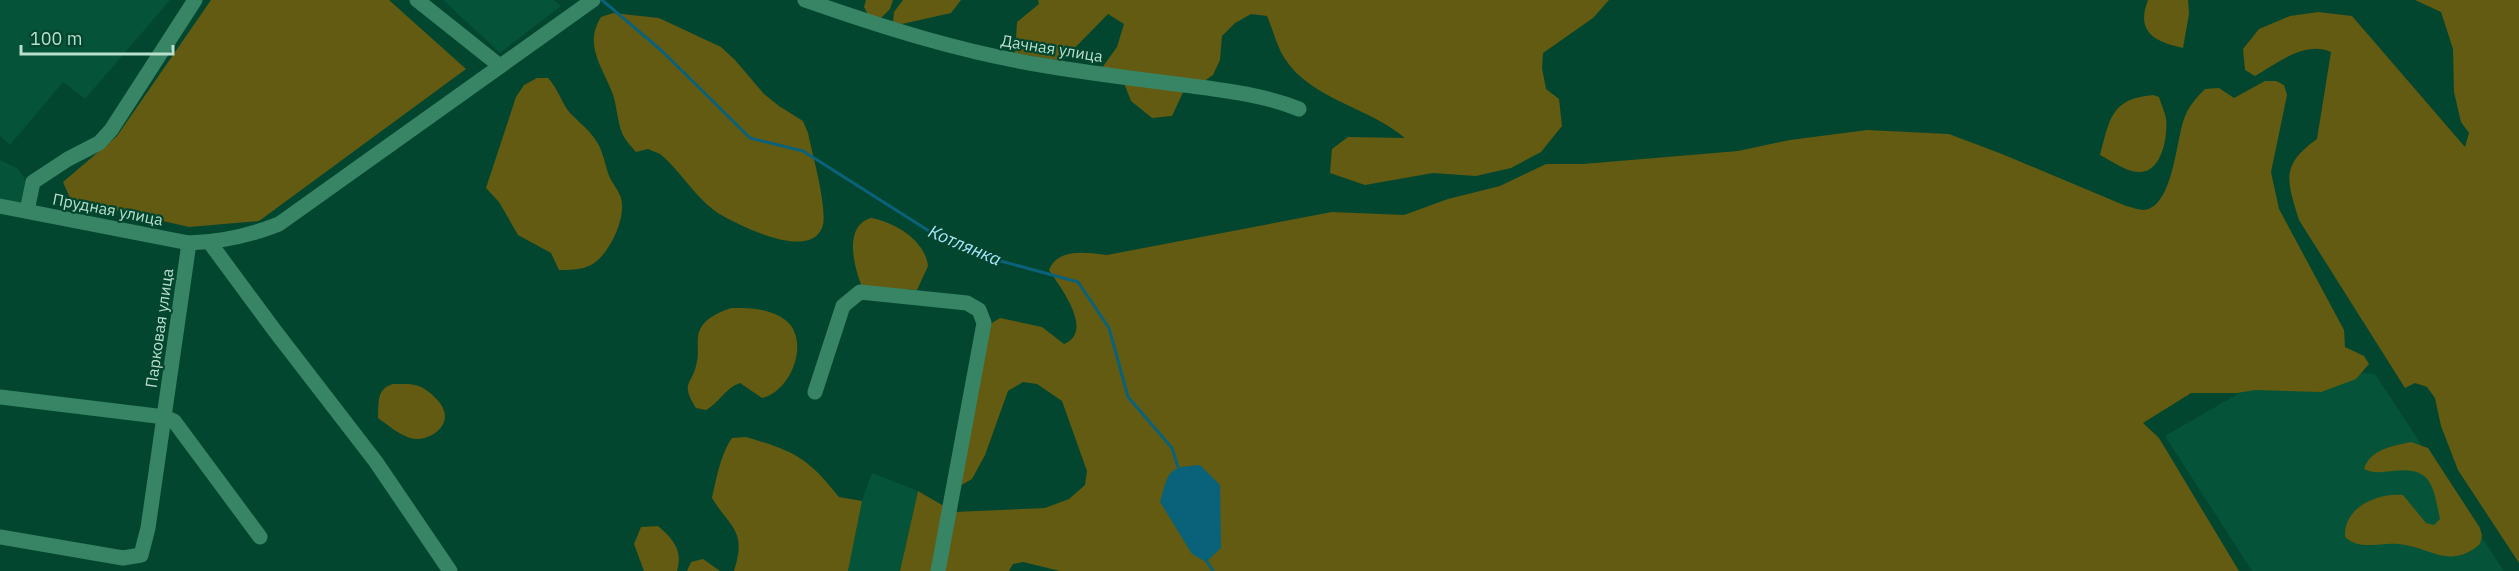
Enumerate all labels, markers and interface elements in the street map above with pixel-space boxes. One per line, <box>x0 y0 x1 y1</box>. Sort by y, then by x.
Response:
scale bar <box>21 18 172 56</box>
text: 100 m <box>30 27 82 50</box>
street label: Дачная улица <box>1000 30 1105 66</box>
street label: Прудная улица <box>51 188 165 230</box>
water label: Котлянка <box>925 219 1005 271</box>
street label: Парковая улица <box>141 267 177 389</box>

